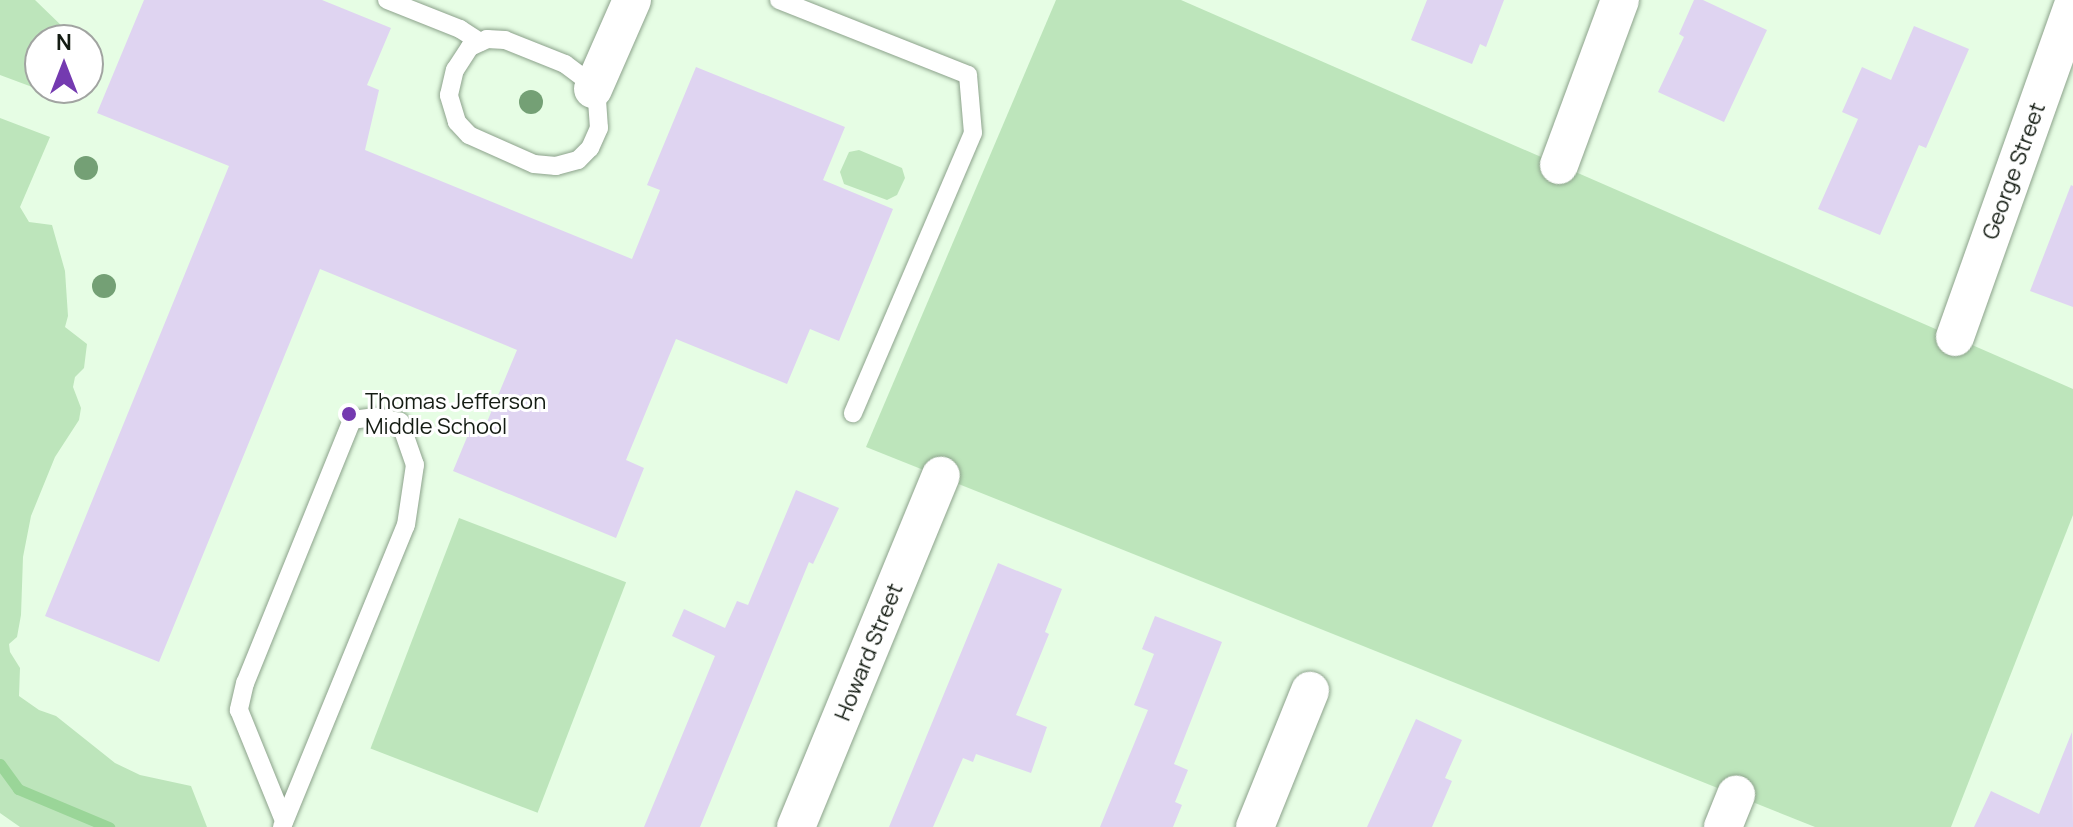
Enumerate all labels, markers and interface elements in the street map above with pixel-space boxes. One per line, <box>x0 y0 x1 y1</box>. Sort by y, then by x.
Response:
north arrow <box>24 24 104 104</box>
text: N <box>56 27 72 57</box>
street label: George Street <box>1977 99 2051 243</box>
place label: Thomas Jefferson Middle School <box>365 388 546 440</box>
marker: Thomas Jefferson Middle School <box>340 405 358 423</box>
street label: Howard Street <box>829 579 909 725</box>

